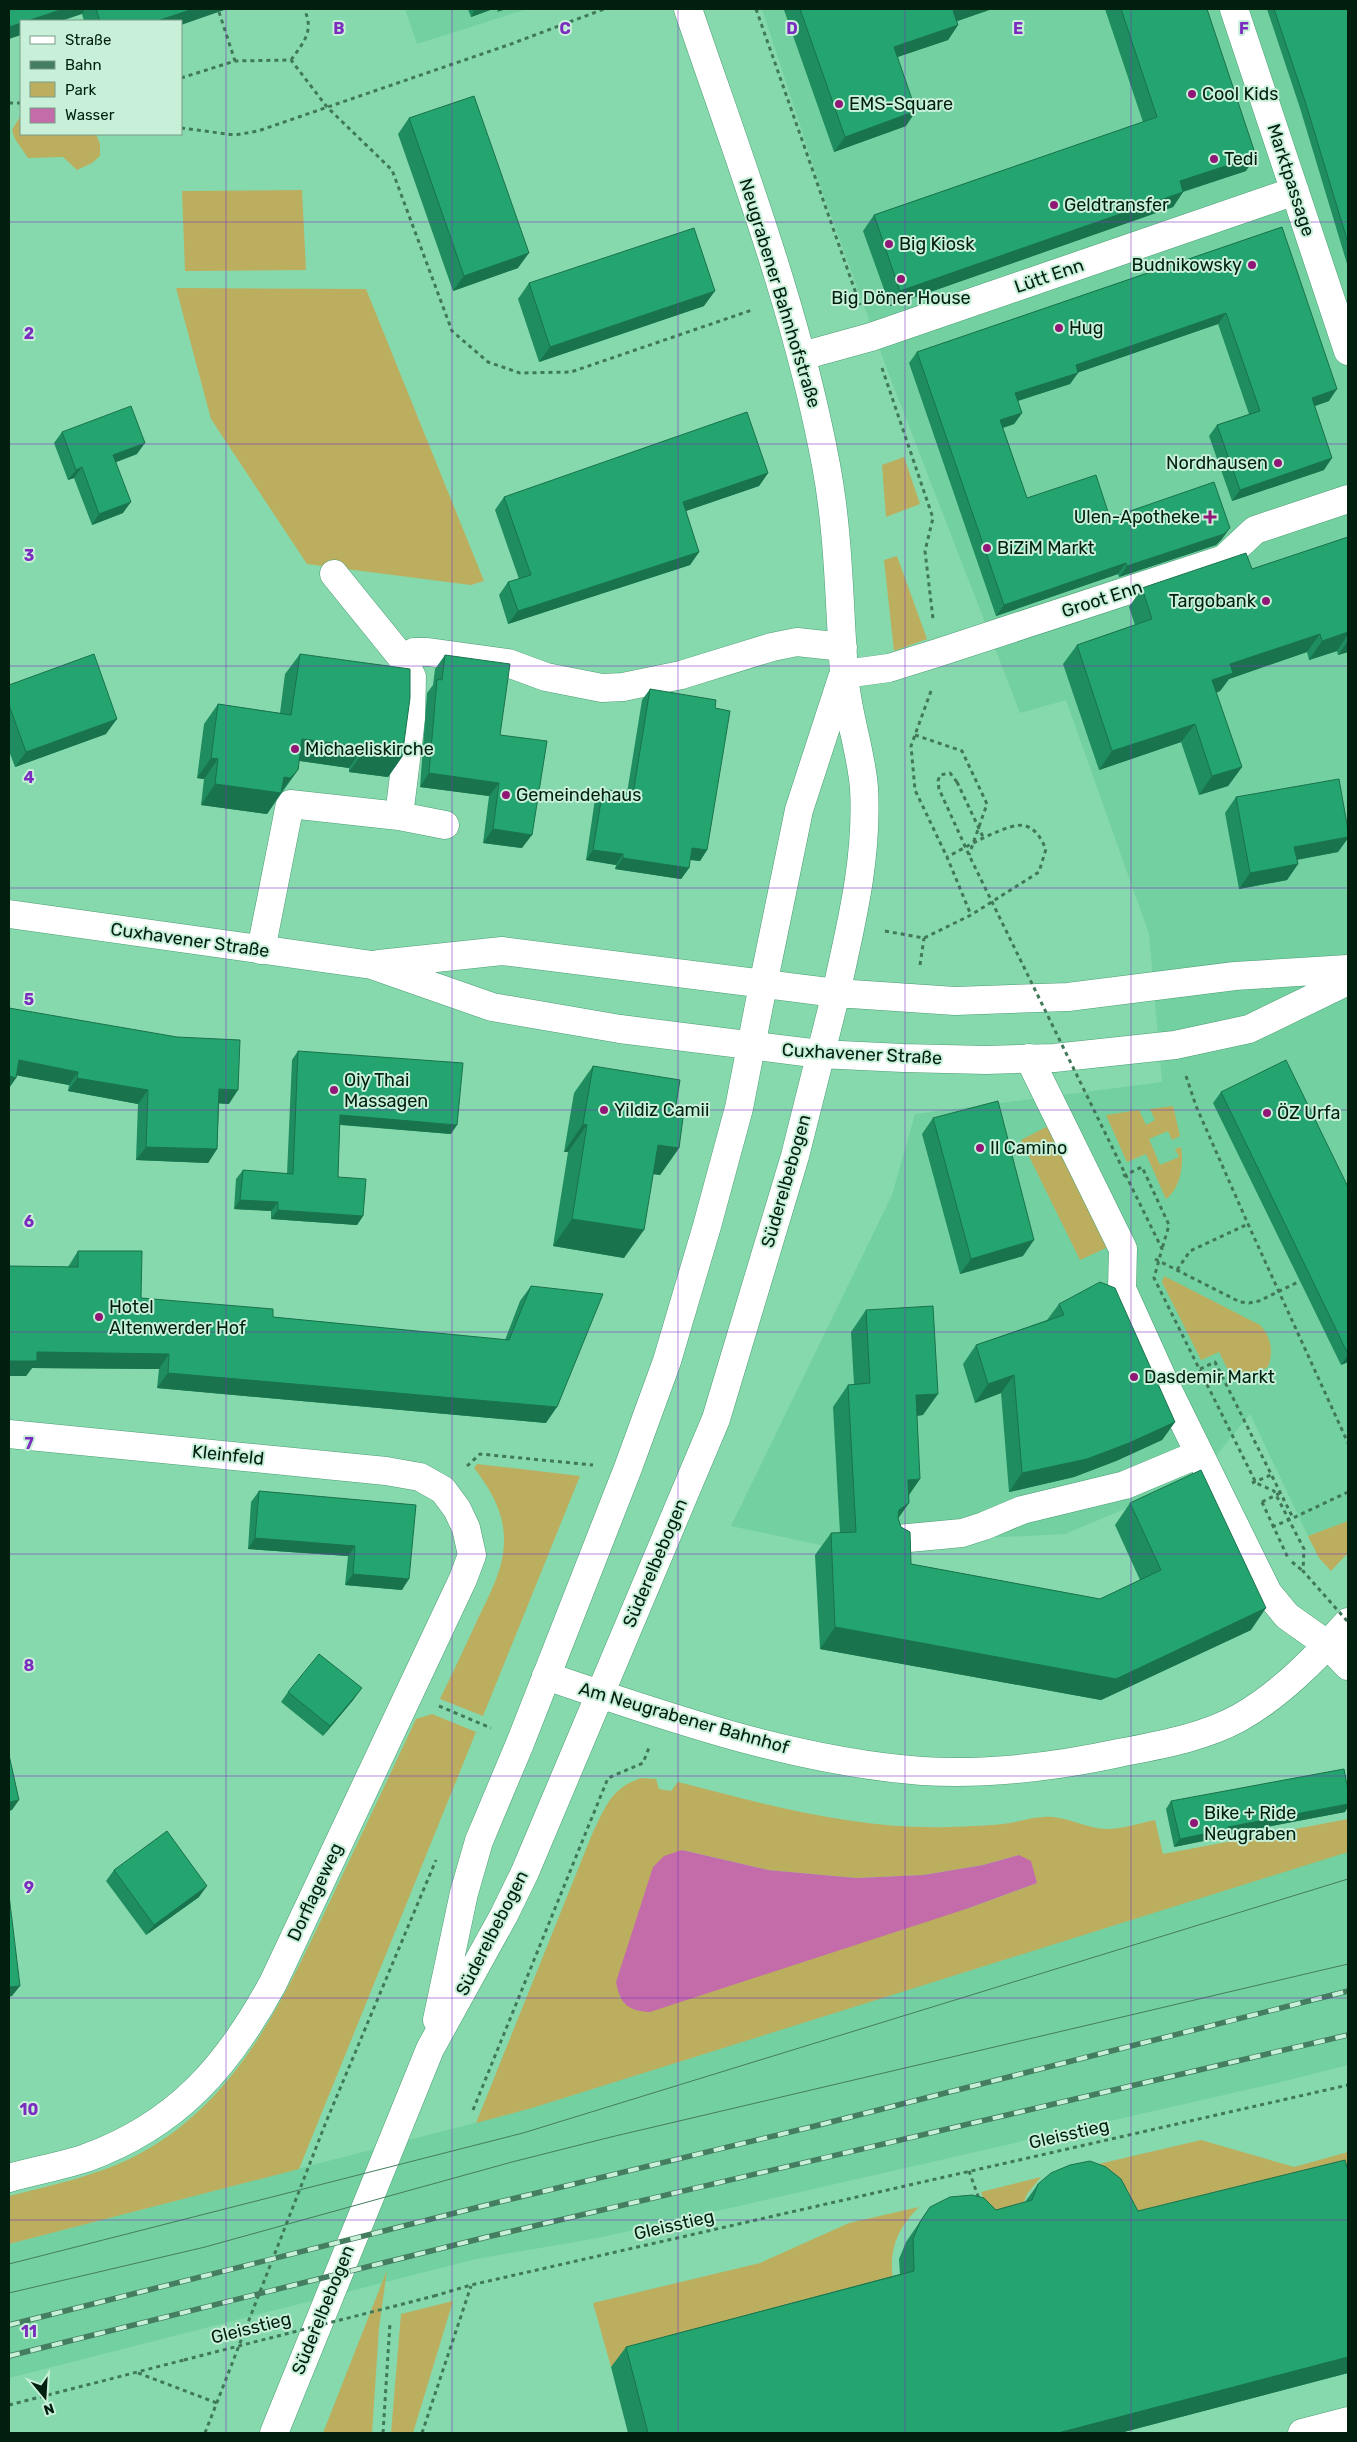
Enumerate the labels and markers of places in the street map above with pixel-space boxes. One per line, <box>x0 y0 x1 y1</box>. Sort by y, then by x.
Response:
place label: Cool Kids <box>1202 83 1279 105</box>
marker: Cool Kids <box>1186 88 1198 100</box>
place label: EMS-Square <box>849 93 953 115</box>
marker: EMS-Square <box>833 98 845 110</box>
place label: Tedi <box>1224 148 1258 170</box>
marker: Tedi <box>1208 153 1220 165</box>
place label: Geldtransfer <box>1064 194 1169 216</box>
marker: Geldtransfer <box>1048 199 1060 211</box>
place label: Big Kiosk <box>899 233 975 255</box>
marker: Big Kiosk <box>883 238 895 250</box>
place label: Budnikowsky <box>1132 254 1242 276</box>
marker: Budnikowsky <box>1246 259 1258 271</box>
marker: Big Döner House <box>895 273 907 285</box>
place label: Big Döner House <box>831 287 971 309</box>
place label: Hug <box>1069 317 1103 339</box>
marker: Hug <box>1053 322 1065 334</box>
place label: Nordhausen <box>1166 452 1268 474</box>
marker: Nordhausen <box>1272 457 1284 469</box>
place label: Ulen-Apotheke <box>1074 506 1200 528</box>
marker: Ulen-Apotheke <box>1204 511 1216 523</box>
place label: BiZiM Markt <box>997 537 1095 559</box>
marker: BiZiM Markt <box>981 542 993 554</box>
place label: Targobank <box>1169 590 1257 612</box>
marker: Targobank <box>1260 595 1272 607</box>
place label: Michaeliskirche <box>305 738 434 760</box>
marker: Michaeliskirche <box>289 743 301 755</box>
place label: Gemeindehaus <box>516 784 641 806</box>
marker: Gemeindehaus <box>500 789 512 801</box>
place label: Oiy Thai Massagen <box>344 1069 428 1112</box>
marker: Oiy Thai Massagen <box>328 1084 340 1096</box>
place label: Yildiz Camii <box>614 1099 709 1121</box>
place label: ÖZ Urfa <box>1277 1102 1340 1124</box>
marker: Yildiz Camii <box>598 1104 610 1116</box>
marker: ÖZ Urfa <box>1261 1107 1273 1119</box>
place label: Il Camino <box>990 1137 1067 1159</box>
marker: Il Camino <box>974 1142 986 1154</box>
place label: Hotel Altenwerder Hof <box>109 1296 246 1339</box>
marker: Hotel Altenwerder Hof <box>93 1311 105 1323</box>
place label: Dasdemir Markt <box>1144 1366 1275 1388</box>
marker: Dasdemir Markt <box>1128 1371 1140 1383</box>
place label: Bike + Ride Neugraben <box>1204 1802 1297 1845</box>
marker: Bike + Ride Neugraben <box>1188 1817 1200 1829</box>

